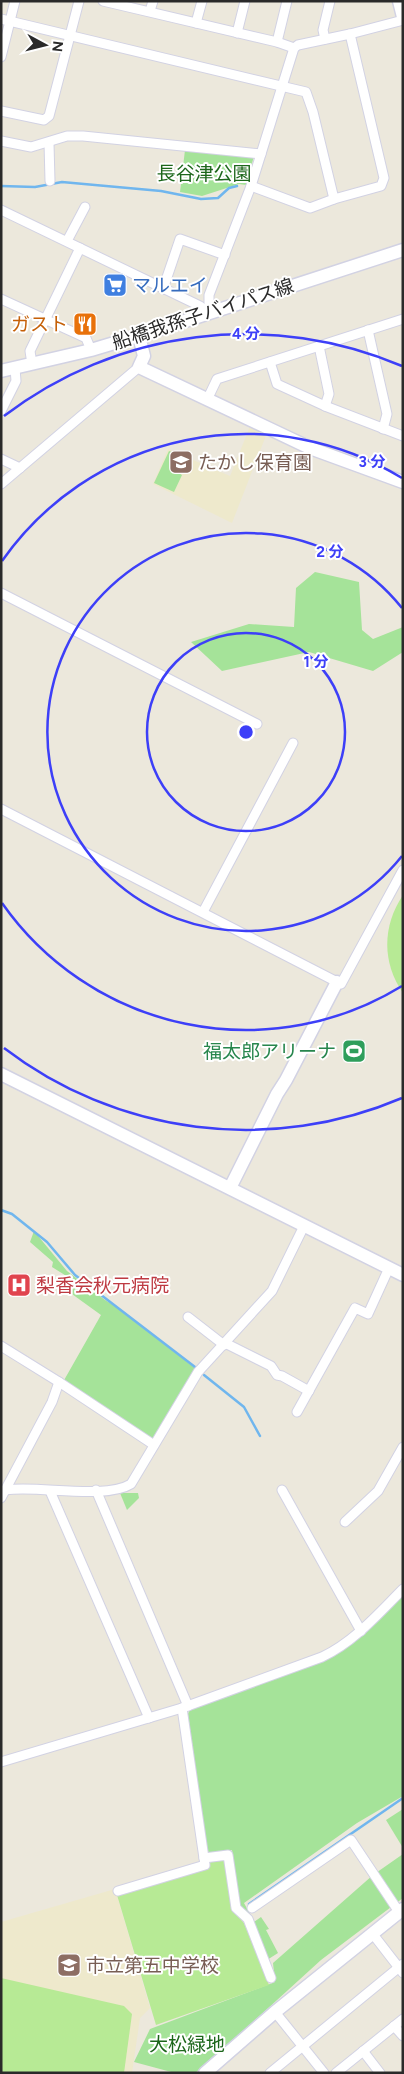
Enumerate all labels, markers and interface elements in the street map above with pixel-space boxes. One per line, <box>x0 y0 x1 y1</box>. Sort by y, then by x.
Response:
north arrow <box>20 20 70 70</box>
text: N <box>48 40 67 53</box>
park label: 長谷津公園 <box>156 162 252 185</box>
supermarket icon: マルエイ <box>102 272 128 298</box>
street label: 船橋我孫子バイパス線 <box>109 274 297 354</box>
place label: マルエイ <box>132 274 208 297</box>
restaurant icon: ガスト <box>72 311 98 337</box>
place label: ガスト <box>11 313 68 336</box>
text: 4 分 <box>232 325 260 343</box>
school or university icon: たかし保育園 <box>168 449 194 475</box>
place label: たかし保育園 <box>198 451 312 474</box>
text: 3 分 <box>359 453 385 471</box>
text: 2 分 <box>316 543 344 561</box>
text: 1 分 <box>304 653 328 671</box>
centre of rings <box>237 723 255 741</box>
sports icon: 福太郎アリーナ <box>341 1038 367 1064</box>
place label: 福太郎アリーナ <box>203 1040 336 1063</box>
hospital icon: 梨香会秋元病院 <box>6 1272 32 1298</box>
place label: 梨香会秋元病院 <box>36 1274 169 1297</box>
school or university icon: 市立第五中学校 <box>56 1952 82 1978</box>
place label: 市立第五中学校 <box>86 1954 219 1977</box>
park label: 大松緑地 <box>149 2033 225 2056</box>

